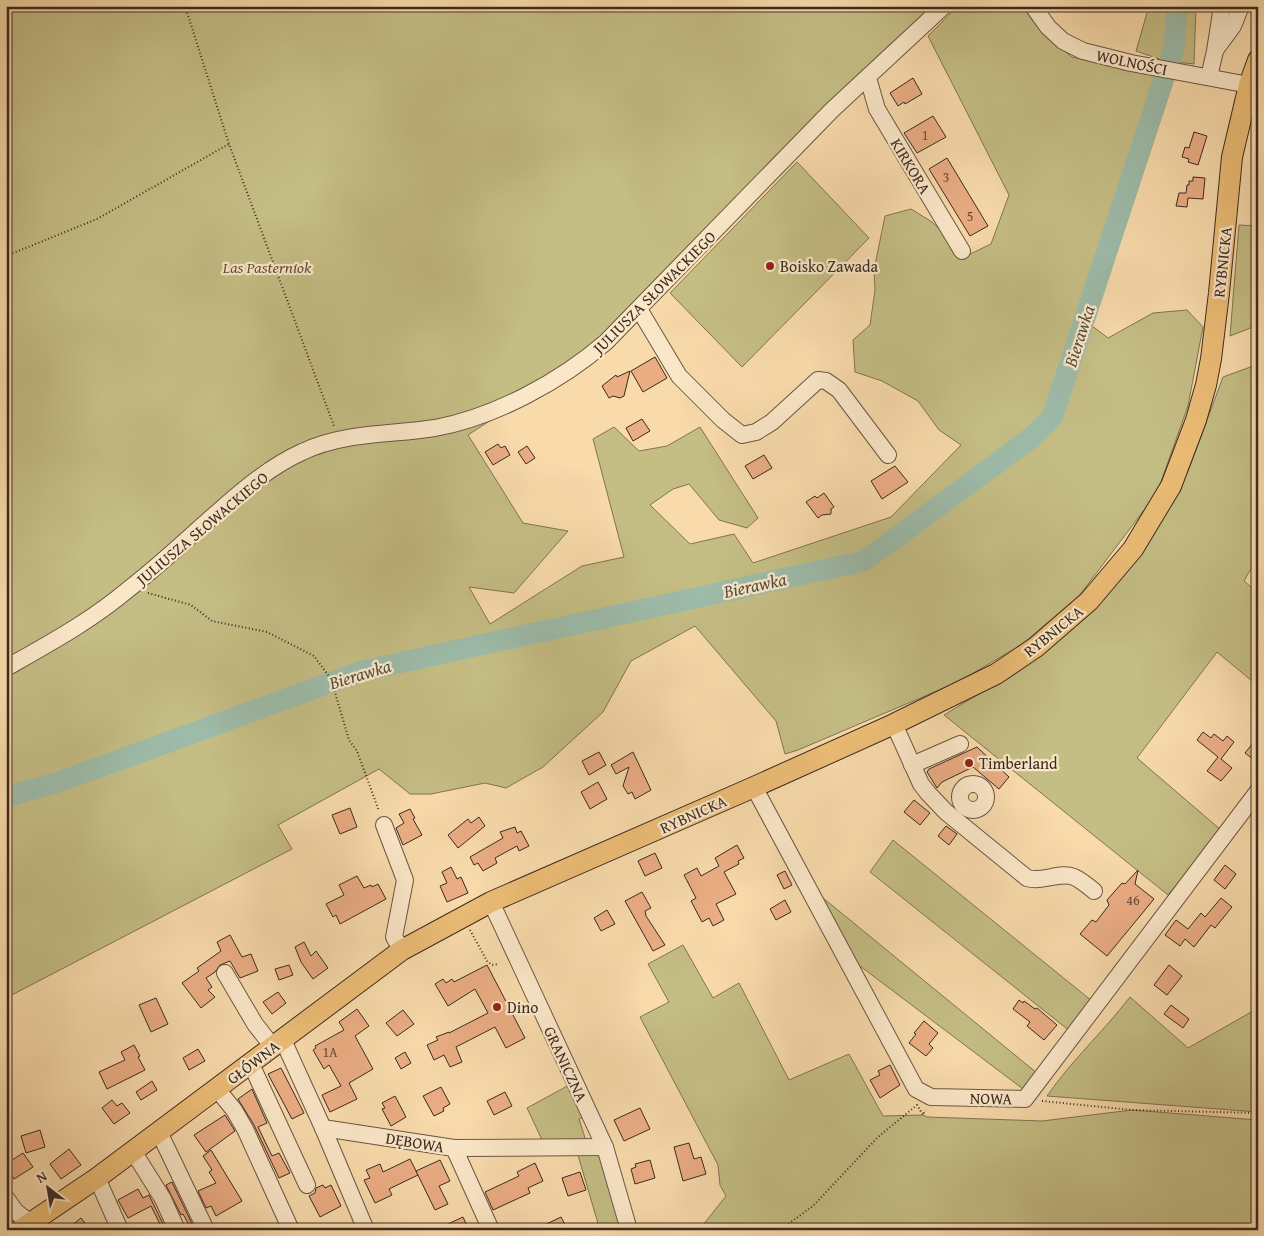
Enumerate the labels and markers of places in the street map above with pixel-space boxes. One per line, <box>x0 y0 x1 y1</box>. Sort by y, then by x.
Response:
place label: Boisko Zawada <box>780 254 879 278</box>
marker: Boisko Zawada <box>764 260 776 272</box>
place label: Timberland <box>979 751 1058 775</box>
marker: Timberland <box>963 757 975 769</box>
place label: Dino <box>507 995 538 1019</box>
marker: Dino <box>491 1001 503 1013</box>

